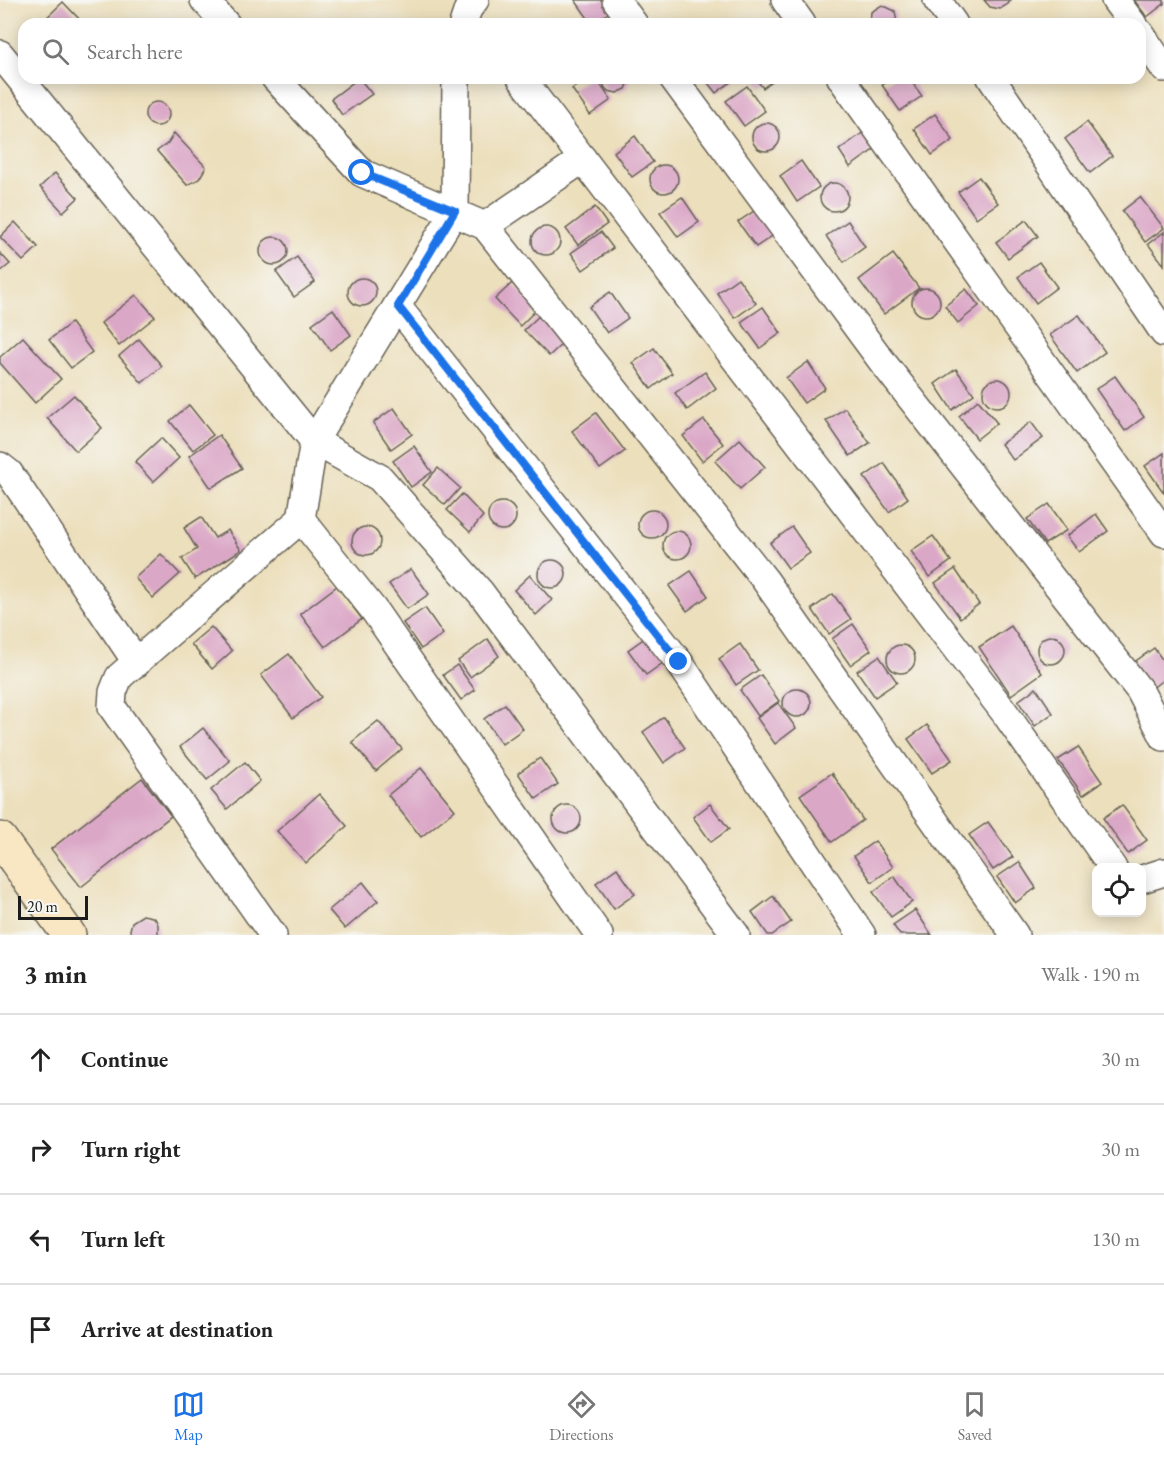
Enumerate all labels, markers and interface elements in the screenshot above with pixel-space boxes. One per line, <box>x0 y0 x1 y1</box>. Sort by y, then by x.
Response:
search box <box>18 18 1146 84</box>
icon: search <box>39 35 72 68</box>
text: Search here <box>87 37 182 66</box>
route start <box>348 159 374 185</box>
route end <box>665 648 691 674</box>
map controls <box>1092 863 1146 917</box>
button: locate <box>1092 863 1146 917</box>
scale bar <box>18 893 88 920</box>
text: 20 m <box>27 896 58 917</box>
text: 3 min <box>24 957 87 991</box>
text: Walk · 190 m <box>1041 961 1140 987</box>
icon: ahead <box>24 1043 57 1076</box>
text: Continue <box>81 1045 168 1074</box>
text: 30 m <box>1101 1046 1140 1072</box>
icon: right <box>24 1133 57 1166</box>
text: Turn right <box>81 1135 180 1164</box>
text: 30 m <box>1101 1136 1140 1162</box>
icon: left <box>24 1223 57 1256</box>
text: Turn left <box>81 1225 165 1254</box>
text: 130 m <box>1092 1226 1140 1252</box>
icon: arrive <box>24 1313 57 1346</box>
text: Arrive at destination <box>81 1315 273 1344</box>
tab: Map <box>172 1388 205 1445</box>
tab: Directions <box>549 1388 614 1445</box>
tab: Saved <box>958 1388 992 1445</box>

